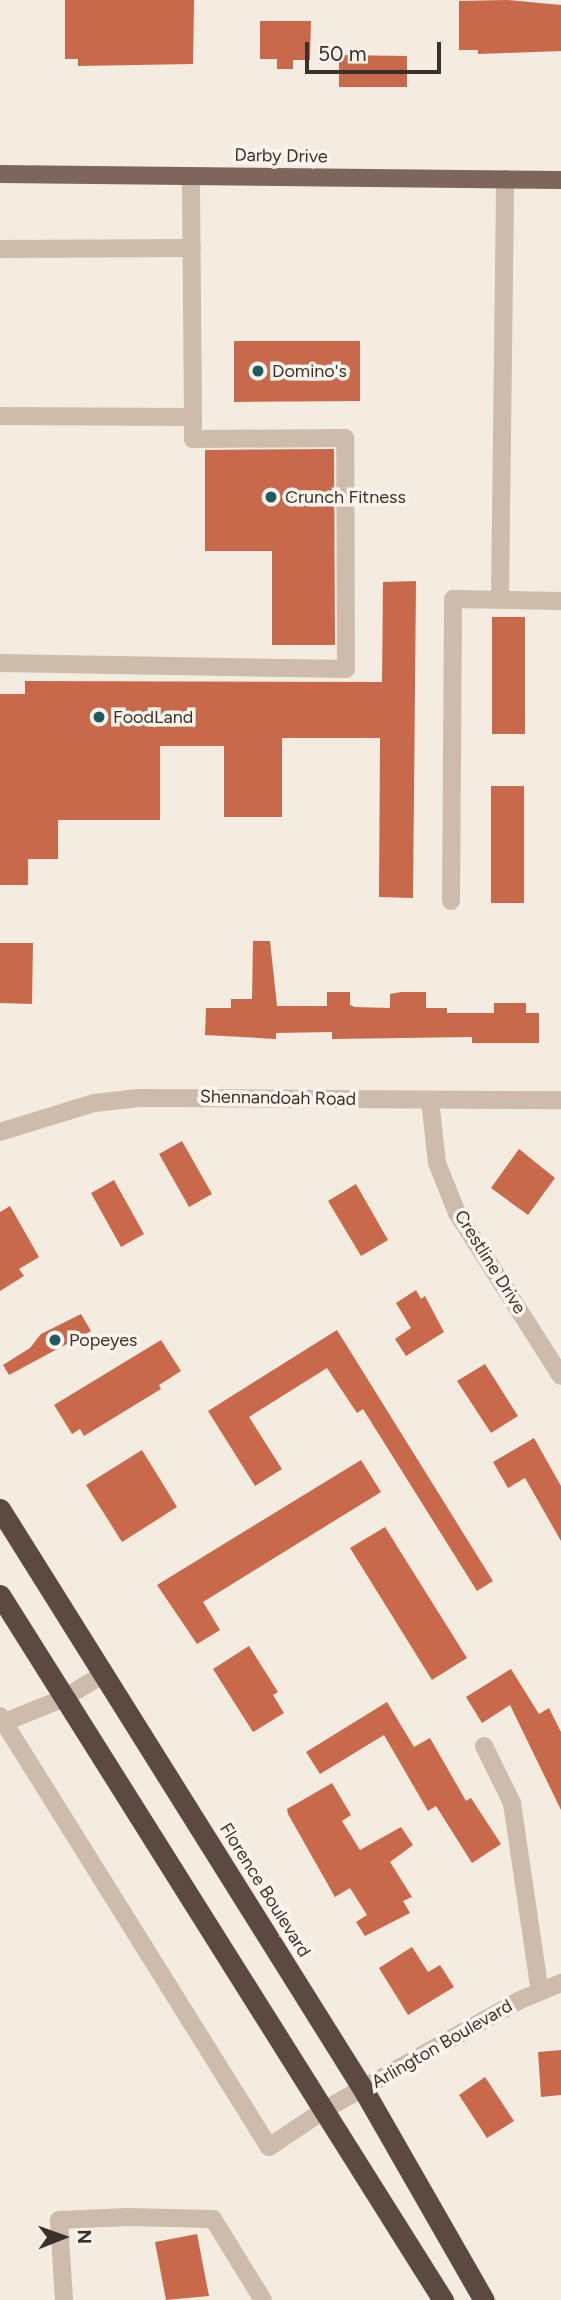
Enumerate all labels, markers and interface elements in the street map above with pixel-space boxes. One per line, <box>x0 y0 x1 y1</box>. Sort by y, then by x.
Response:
scale bar <box>309 28 446 72</box>
text: 50 m <box>318 41 367 66</box>
street label: Darby Drive <box>234 144 328 168</box>
place label: Domino's <box>272 360 347 382</box>
marker: Domino's <box>250 363 266 379</box>
place label: Crunch Fitness <box>285 486 406 508</box>
marker: Crunch Fitness <box>263 489 279 505</box>
place label: FoodLand <box>113 706 193 728</box>
marker: FoodLand <box>91 709 107 725</box>
street label: Shennandoah Road <box>200 1086 356 1110</box>
street label: Crestline Drive <box>450 1206 530 1318</box>
place label: Popeyes <box>69 1329 137 1351</box>
marker: Popeyes <box>47 1332 63 1348</box>
street label: Florence Boulevard <box>215 1819 315 1961</box>
street label: Arlington Boulevard <box>368 1995 516 2093</box>
north arrow <box>28 2202 98 2272</box>
text: N <box>73 2229 96 2244</box>

